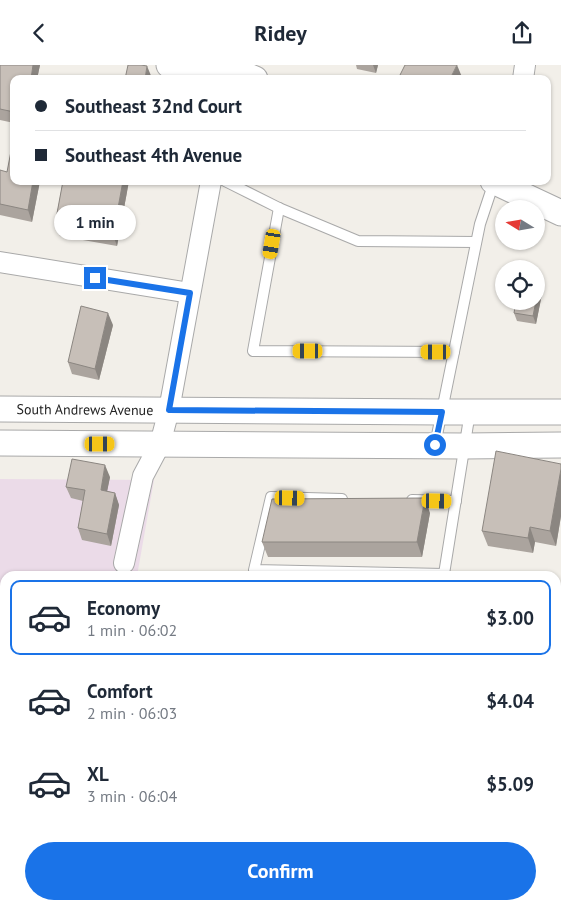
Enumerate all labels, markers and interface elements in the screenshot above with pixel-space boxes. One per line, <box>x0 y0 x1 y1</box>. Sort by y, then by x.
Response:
icon: back <box>25 19 53 47</box>
text: Ridey <box>254 19 307 47</box>
icon: share <box>508 19 536 47</box>
text: Southeast 32nd Court <box>65 94 242 118</box>
text: Southeast 4th Avenue <box>65 143 242 167</box>
north arrow <box>495 200 545 250</box>
map controls <box>495 200 545 310</box>
callout: 1 min <box>54 205 136 241</box>
text: 1 min <box>75 212 115 232</box>
car <box>262 228 281 260</box>
button: locate <box>495 260 545 310</box>
route end <box>84 267 106 289</box>
car <box>293 344 323 359</box>
car <box>421 345 451 360</box>
street label: South Andrews Avenue <box>17 400 153 419</box>
route start <box>424 434 446 456</box>
car <box>85 437 115 452</box>
car <box>274 490 305 506</box>
car <box>421 493 452 509</box>
icon: car <box>27 595 72 640</box>
text: Economy <box>87 596 160 620</box>
text: $3.00 <box>486 606 534 630</box>
text: 1 min · 06:02 <box>87 620 177 640</box>
icon: car <box>27 678 72 723</box>
text: Comfort <box>87 679 153 703</box>
text: $4.04 <box>486 689 534 713</box>
text: 2 min · 06:03 <box>87 703 177 723</box>
icon: car <box>27 761 72 806</box>
text: XL <box>87 762 109 786</box>
text: $5.09 <box>486 772 534 796</box>
text: 3 min · 06:04 <box>87 786 177 806</box>
button: Confirm <box>25 842 536 900</box>

